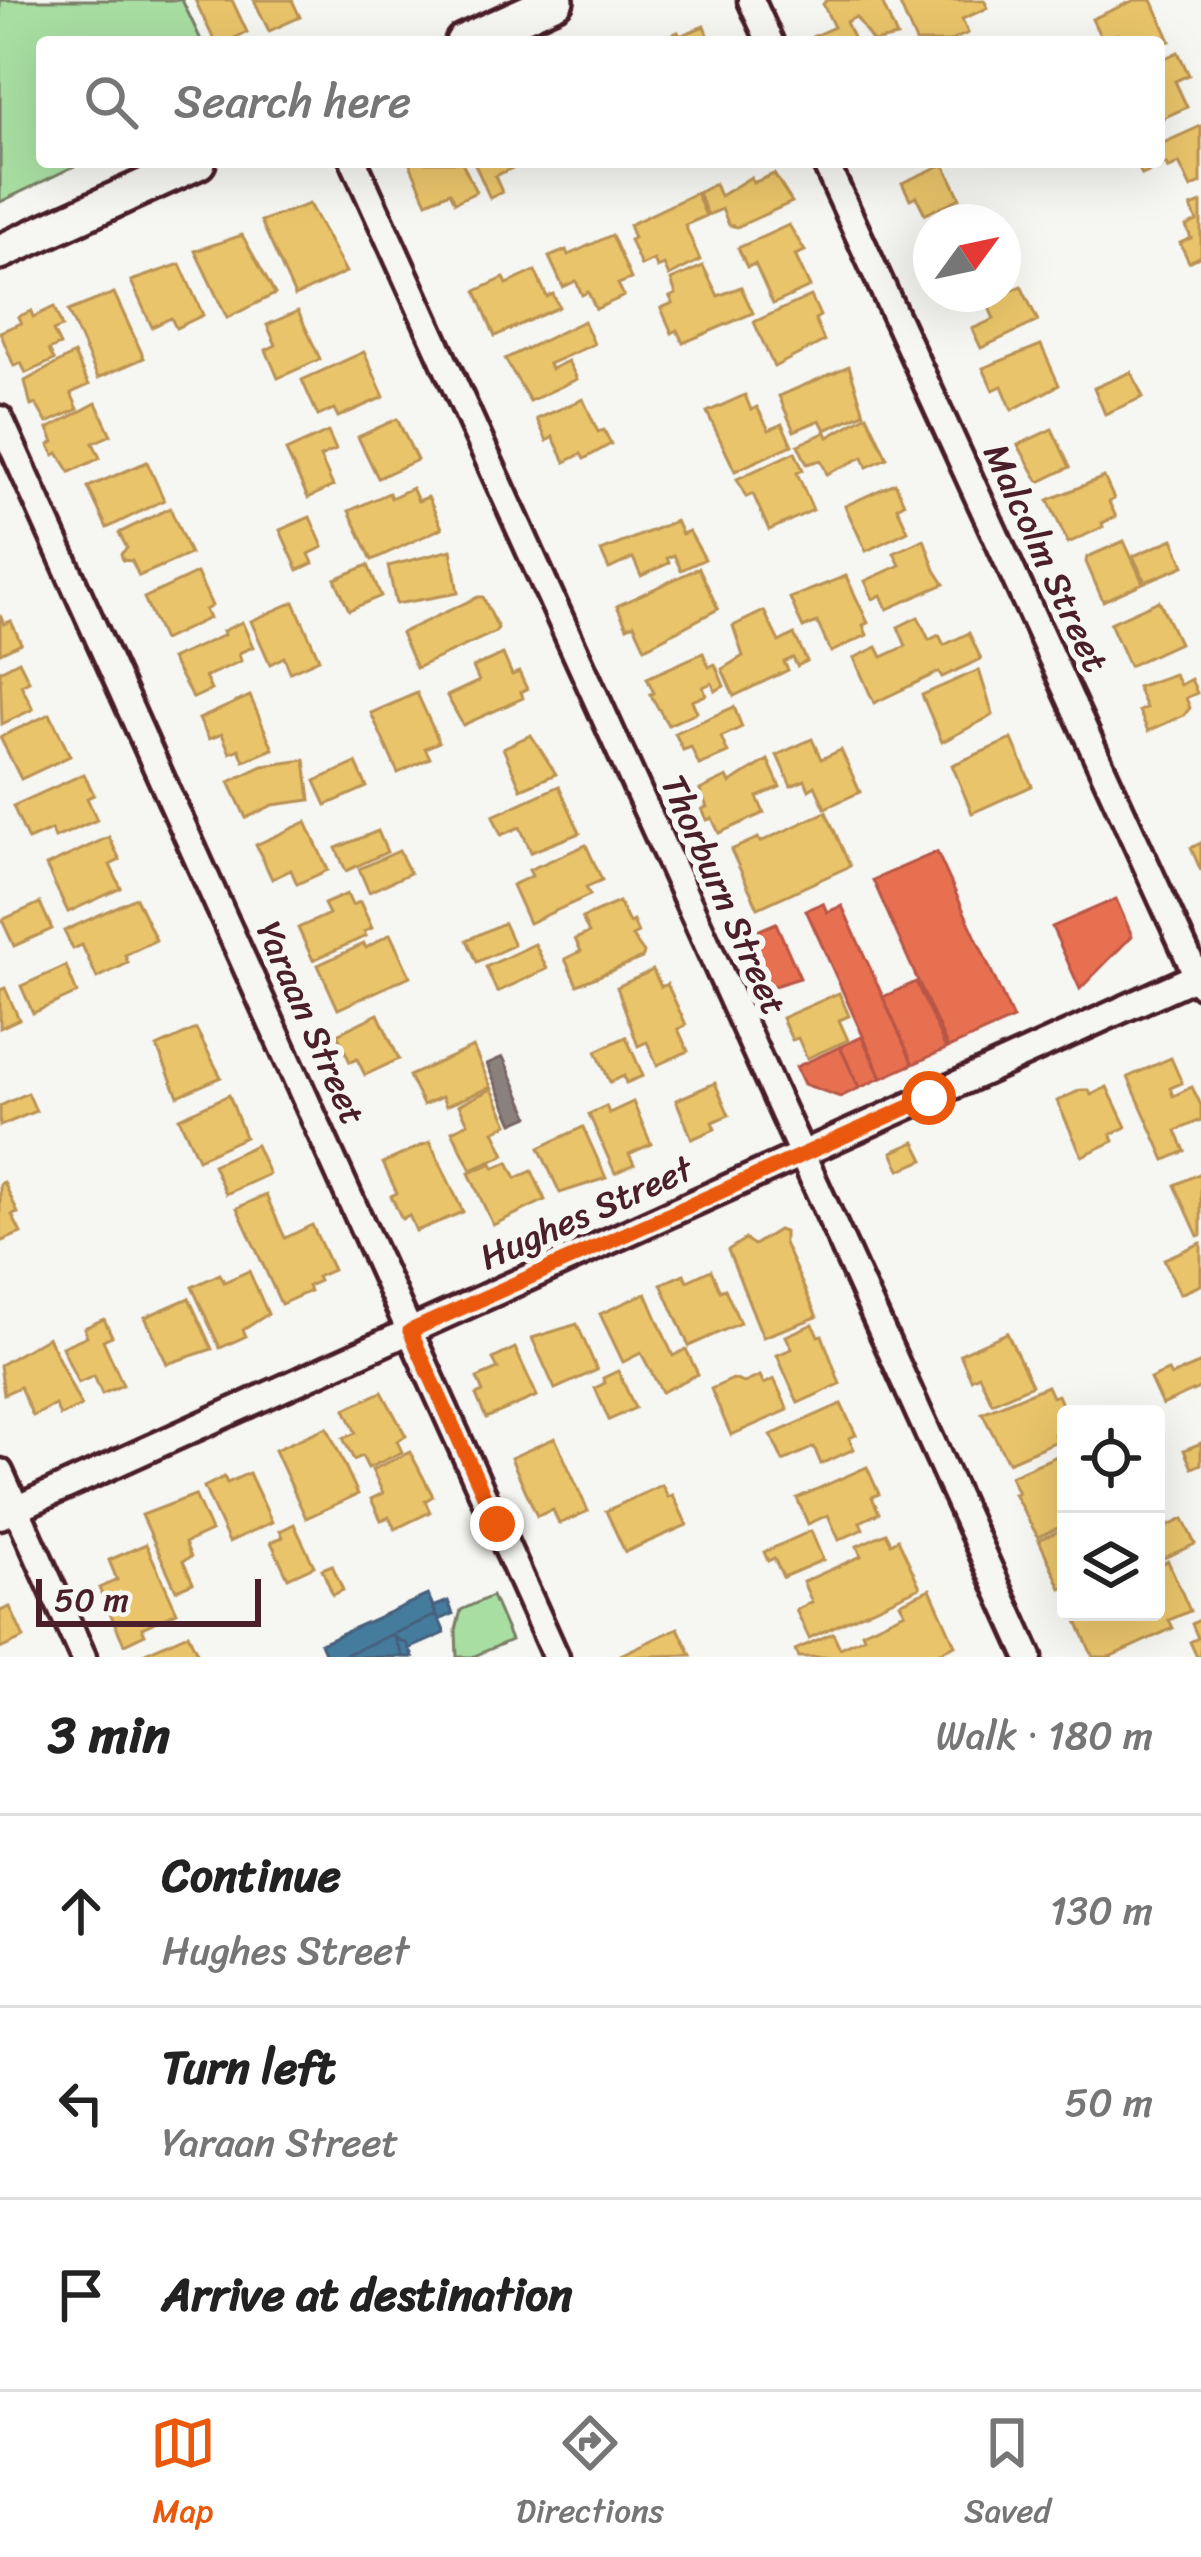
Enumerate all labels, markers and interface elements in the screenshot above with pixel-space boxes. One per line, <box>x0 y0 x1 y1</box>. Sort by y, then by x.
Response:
search box <box>36 36 1165 168</box>
text: Search here <box>174 62 411 142</box>
icon: search <box>78 69 144 135</box>
north arrow <box>913 204 1021 312</box>
street label: Malcolm Street <box>965 433 1127 683</box>
street label: Thorburn Street <box>642 764 806 1026</box>
street label: Yaraan Street <box>237 910 385 1136</box>
route start <box>902 1071 956 1125</box>
street label: Hughes Street <box>469 1137 704 1289</box>
map controls <box>1057 1405 1165 1621</box>
button: locate <box>1057 1405 1165 1513</box>
route end <box>470 1497 524 1551</box>
button: layers <box>1057 1513 1165 1621</box>
text: 50 m <box>54 1571 129 1629</box>
scale bar <box>36 1573 261 1626</box>
text: 3 min <box>48 1690 170 1780</box>
text: Walk · 180 m <box>936 1701 1153 1770</box>
text: Continue <box>162 1836 341 1916</box>
text: 130 m <box>1050 1876 1153 1945</box>
icon: ahead <box>48 1878 114 1944</box>
text: Hughes Street <box>162 1916 409 1985</box>
text: Turn left <box>162 2028 335 2108</box>
text: 50 m <box>1064 2068 1153 2137</box>
icon: left <box>48 2070 114 2136</box>
text: Yaraan Street <box>162 2108 399 2177</box>
text: Arrive at destination <box>162 2255 572 2335</box>
icon: arrive <box>48 2262 114 2328</box>
tab: Map <box>150 2410 216 2540</box>
tab: Directions <box>516 2410 664 2540</box>
tab: Saved <box>964 2410 1051 2540</box>

